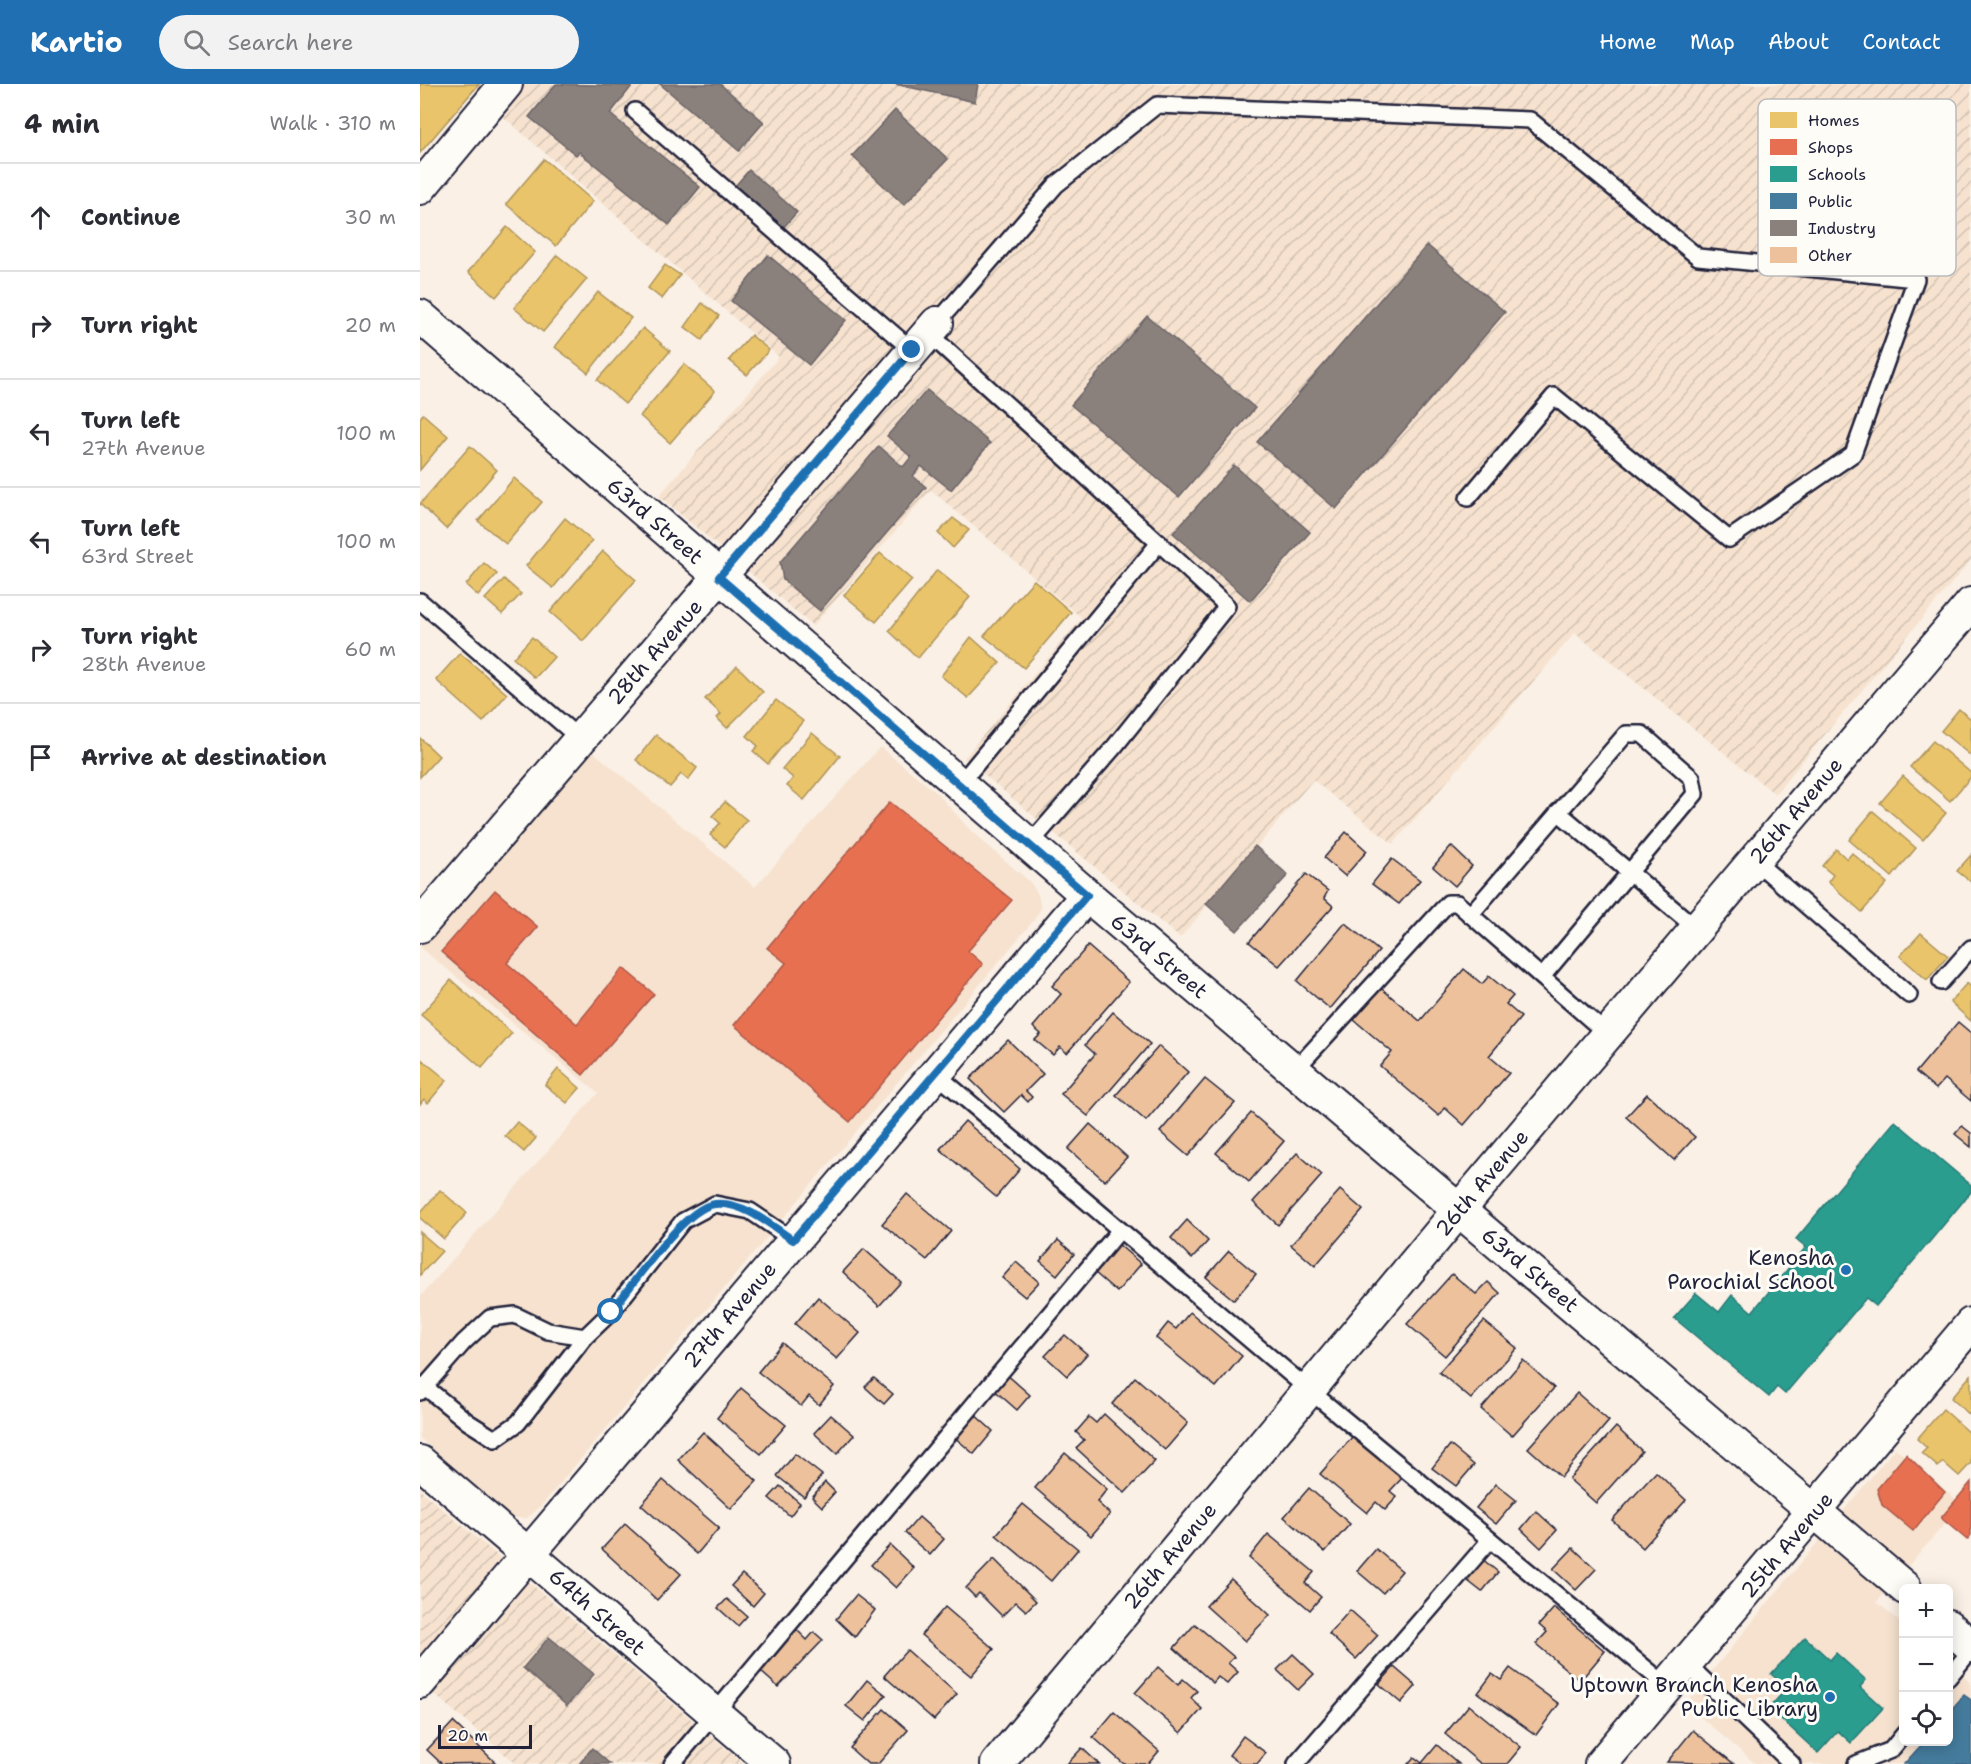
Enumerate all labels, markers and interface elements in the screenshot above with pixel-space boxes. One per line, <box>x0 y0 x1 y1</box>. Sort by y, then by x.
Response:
search box <box>159 15 579 69</box>
text: Kartio <box>30 23 123 61</box>
icon: search <box>180 26 213 59</box>
text: Search here <box>228 28 353 57</box>
text: Home <box>1599 28 1657 56</box>
text: Map <box>1690 28 1735 56</box>
text: About <box>1768 28 1829 56</box>
text: Contact <box>1862 28 1941 56</box>
legend <box>1758 99 1956 276</box>
text: 4 min <box>24 106 100 141</box>
text: Walk · 310 m <box>270 110 396 136</box>
text: Homes <box>1808 110 1860 131</box>
text: Shops <box>1808 137 1853 158</box>
text: Schools <box>1808 164 1866 185</box>
text: Public <box>1808 191 1853 212</box>
icon: ahead <box>24 201 57 234</box>
text: Continue <box>81 203 181 232</box>
text: 30 m <box>344 204 396 230</box>
text: Industry <box>1808 218 1876 239</box>
text: Other <box>1808 245 1852 266</box>
icon: right <box>24 309 57 342</box>
text: Turn right <box>81 311 198 340</box>
text: 20 m <box>345 312 396 338</box>
route end <box>898 336 924 362</box>
text: Turn left <box>81 406 180 435</box>
icon: left <box>24 417 57 450</box>
text: 100 m <box>336 420 396 446</box>
text: 27th Avenue <box>81 435 206 461</box>
street label: 63rd Street <box>601 471 709 571</box>
text: Turn left <box>81 514 180 543</box>
icon: left <box>24 525 57 558</box>
text: 100 m <box>336 528 396 554</box>
text: 63rd Street <box>81 543 194 569</box>
street label: 28th Avenue <box>601 593 709 711</box>
text: Turn right <box>81 622 198 651</box>
icon: right <box>24 633 57 666</box>
text: 60 m <box>344 636 396 662</box>
text: 28th Avenue <box>81 651 206 677</box>
icon: arrive <box>24 741 57 774</box>
text: Arrive at destination <box>81 743 327 772</box>
street label: 26th Avenue <box>1743 752 1849 870</box>
street label: 63rd Street <box>1105 907 1213 1005</box>
street label: 26th Avenue <box>1429 1124 1535 1242</box>
street label: 63rd Street <box>1476 1221 1584 1319</box>
place label: Kenosha Parochial School <box>1667 1244 1835 1296</box>
street label: 27th Avenue <box>677 1256 783 1374</box>
marker: Kenosha Parochial School <box>1839 1263 1853 1277</box>
route start <box>597 1298 623 1324</box>
street label: 25th Avenue <box>1734 1486 1840 1604</box>
street label: 26th Avenue <box>1117 1497 1223 1615</box>
street label: 64th Street <box>543 1562 651 1662</box>
map controls <box>1899 1584 1953 1746</box>
button: + <box>1899 1584 1953 1638</box>
button: − <box>1899 1638 1953 1692</box>
place label: Uptown Branch Kenosha Public Library <box>1570 1671 1818 1723</box>
marker: Uptown Branch Kenosha Public Library <box>1823 1690 1837 1704</box>
button: locate <box>1899 1692 1953 1746</box>
scale bar <box>438 1722 532 1750</box>
text: 20 m <box>447 1725 488 1746</box>

